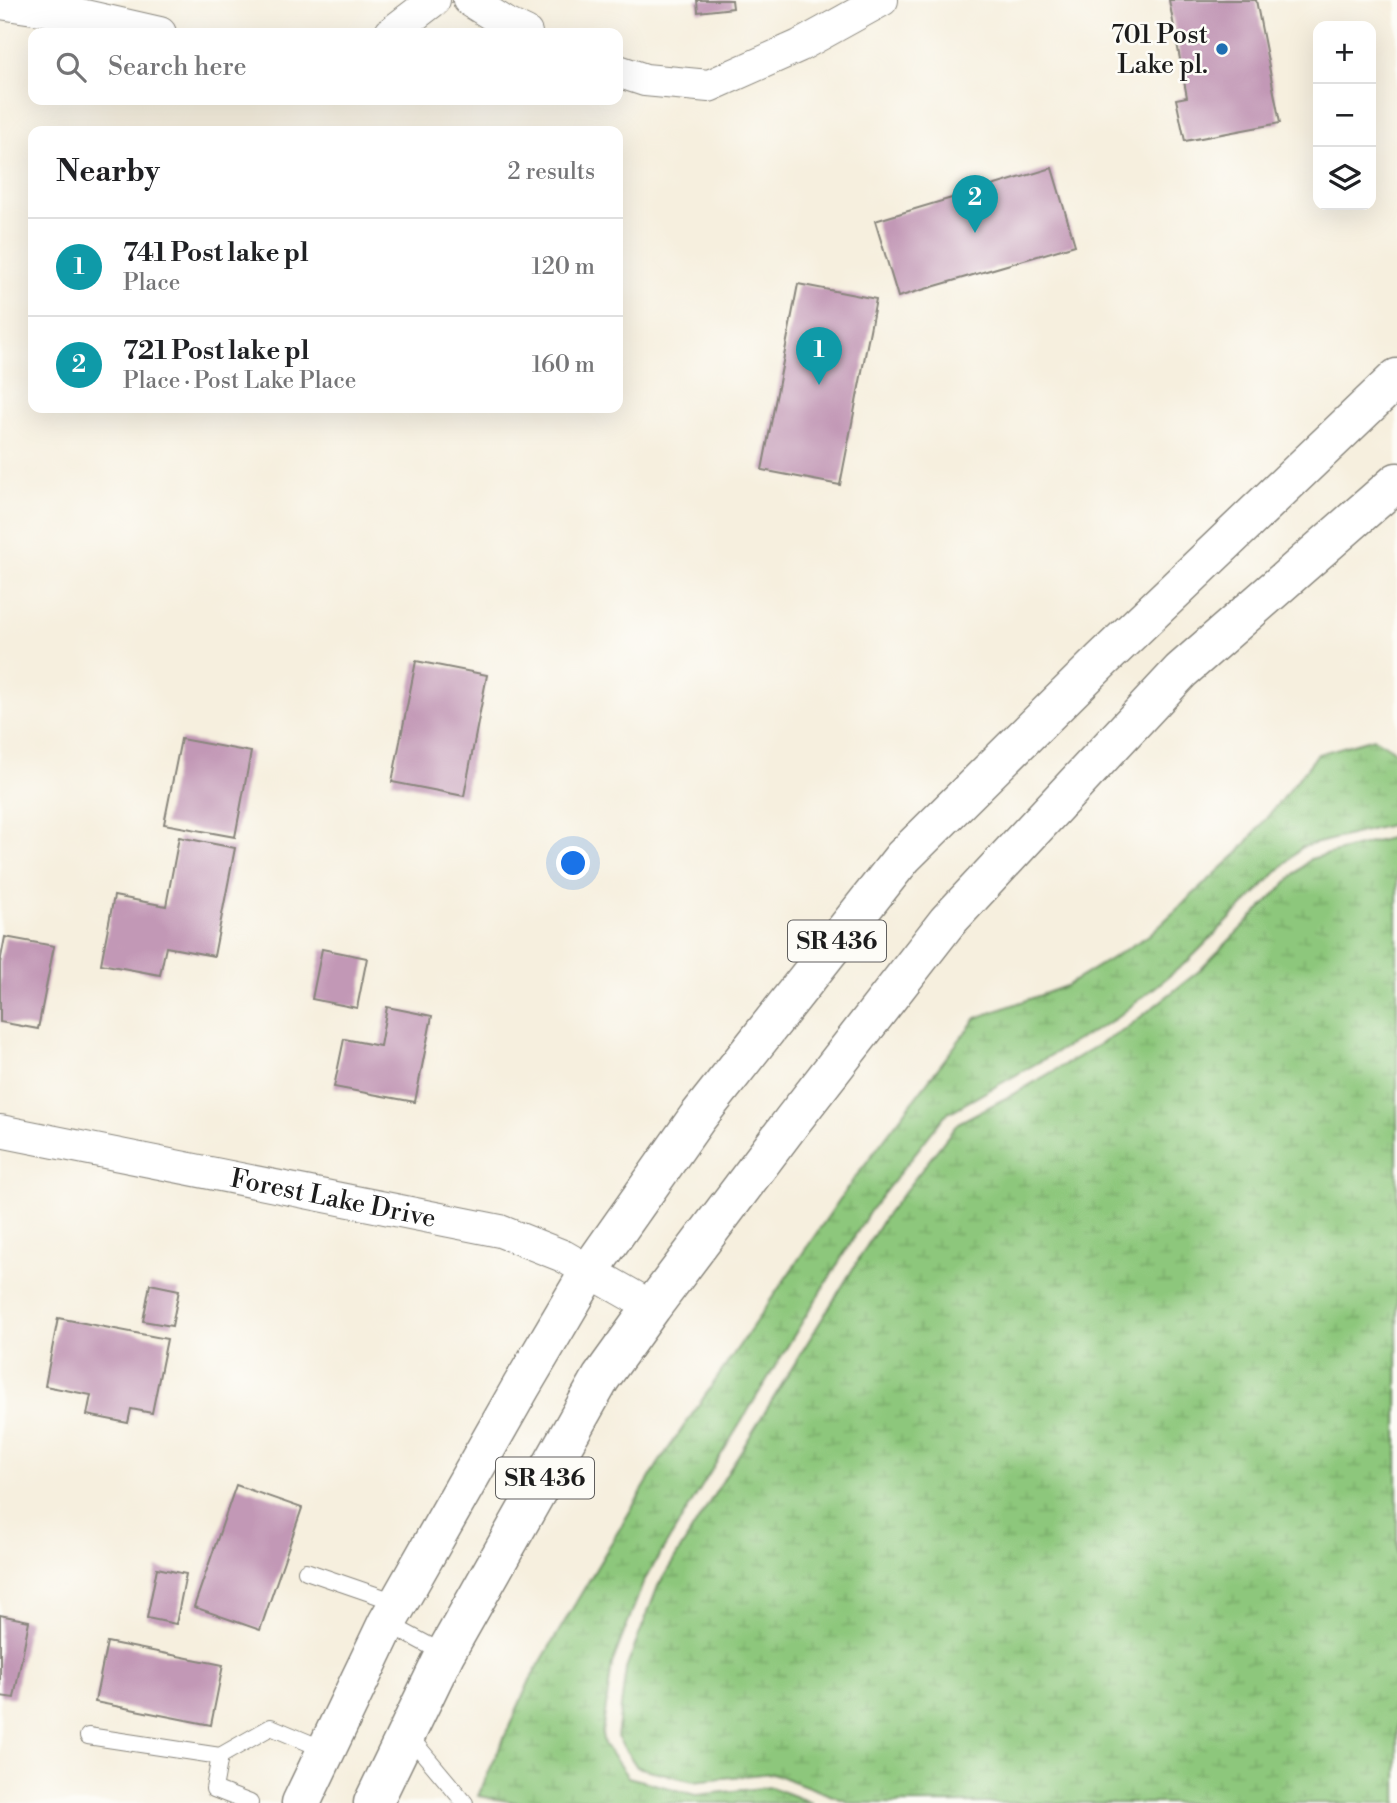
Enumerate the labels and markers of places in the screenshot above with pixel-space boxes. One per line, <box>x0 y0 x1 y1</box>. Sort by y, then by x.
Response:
place label: 701 Post Lake pl. <box>1111 19 1208 81</box>
marker: 701 Post Lake pl. <box>1214 41 1230 57</box>
pin: 2 <box>952 175 998 233</box>
pin: 1 <box>796 327 842 385</box>

